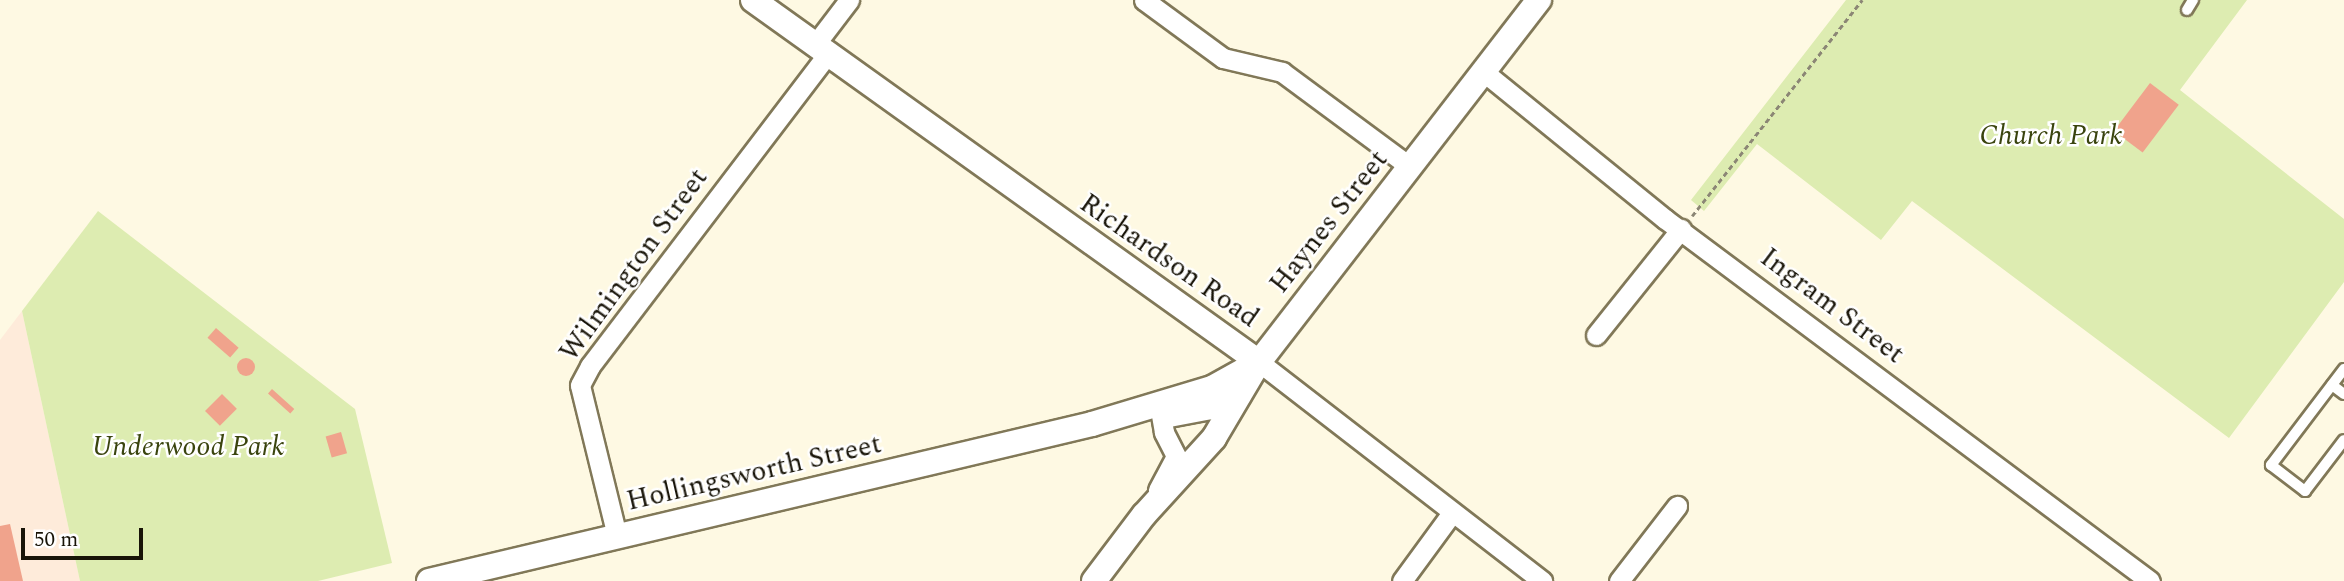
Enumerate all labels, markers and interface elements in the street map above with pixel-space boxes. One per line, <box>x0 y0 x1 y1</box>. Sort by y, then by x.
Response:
park label: Church Park <box>1980 119 2122 153</box>
street label: Haynes Street <box>1263 144 1395 300</box>
street label: Wilmington Street <box>553 162 715 368</box>
street label: Richardson Road <box>1073 187 1265 335</box>
street label: Ingram Street <box>1753 241 1911 371</box>
street label: Hollingsworth Street <box>623 427 885 519</box>
park label: Underwood Park <box>92 430 284 464</box>
scale bar <box>24 514 147 558</box>
text: 50 m <box>34 524 78 556</box>

